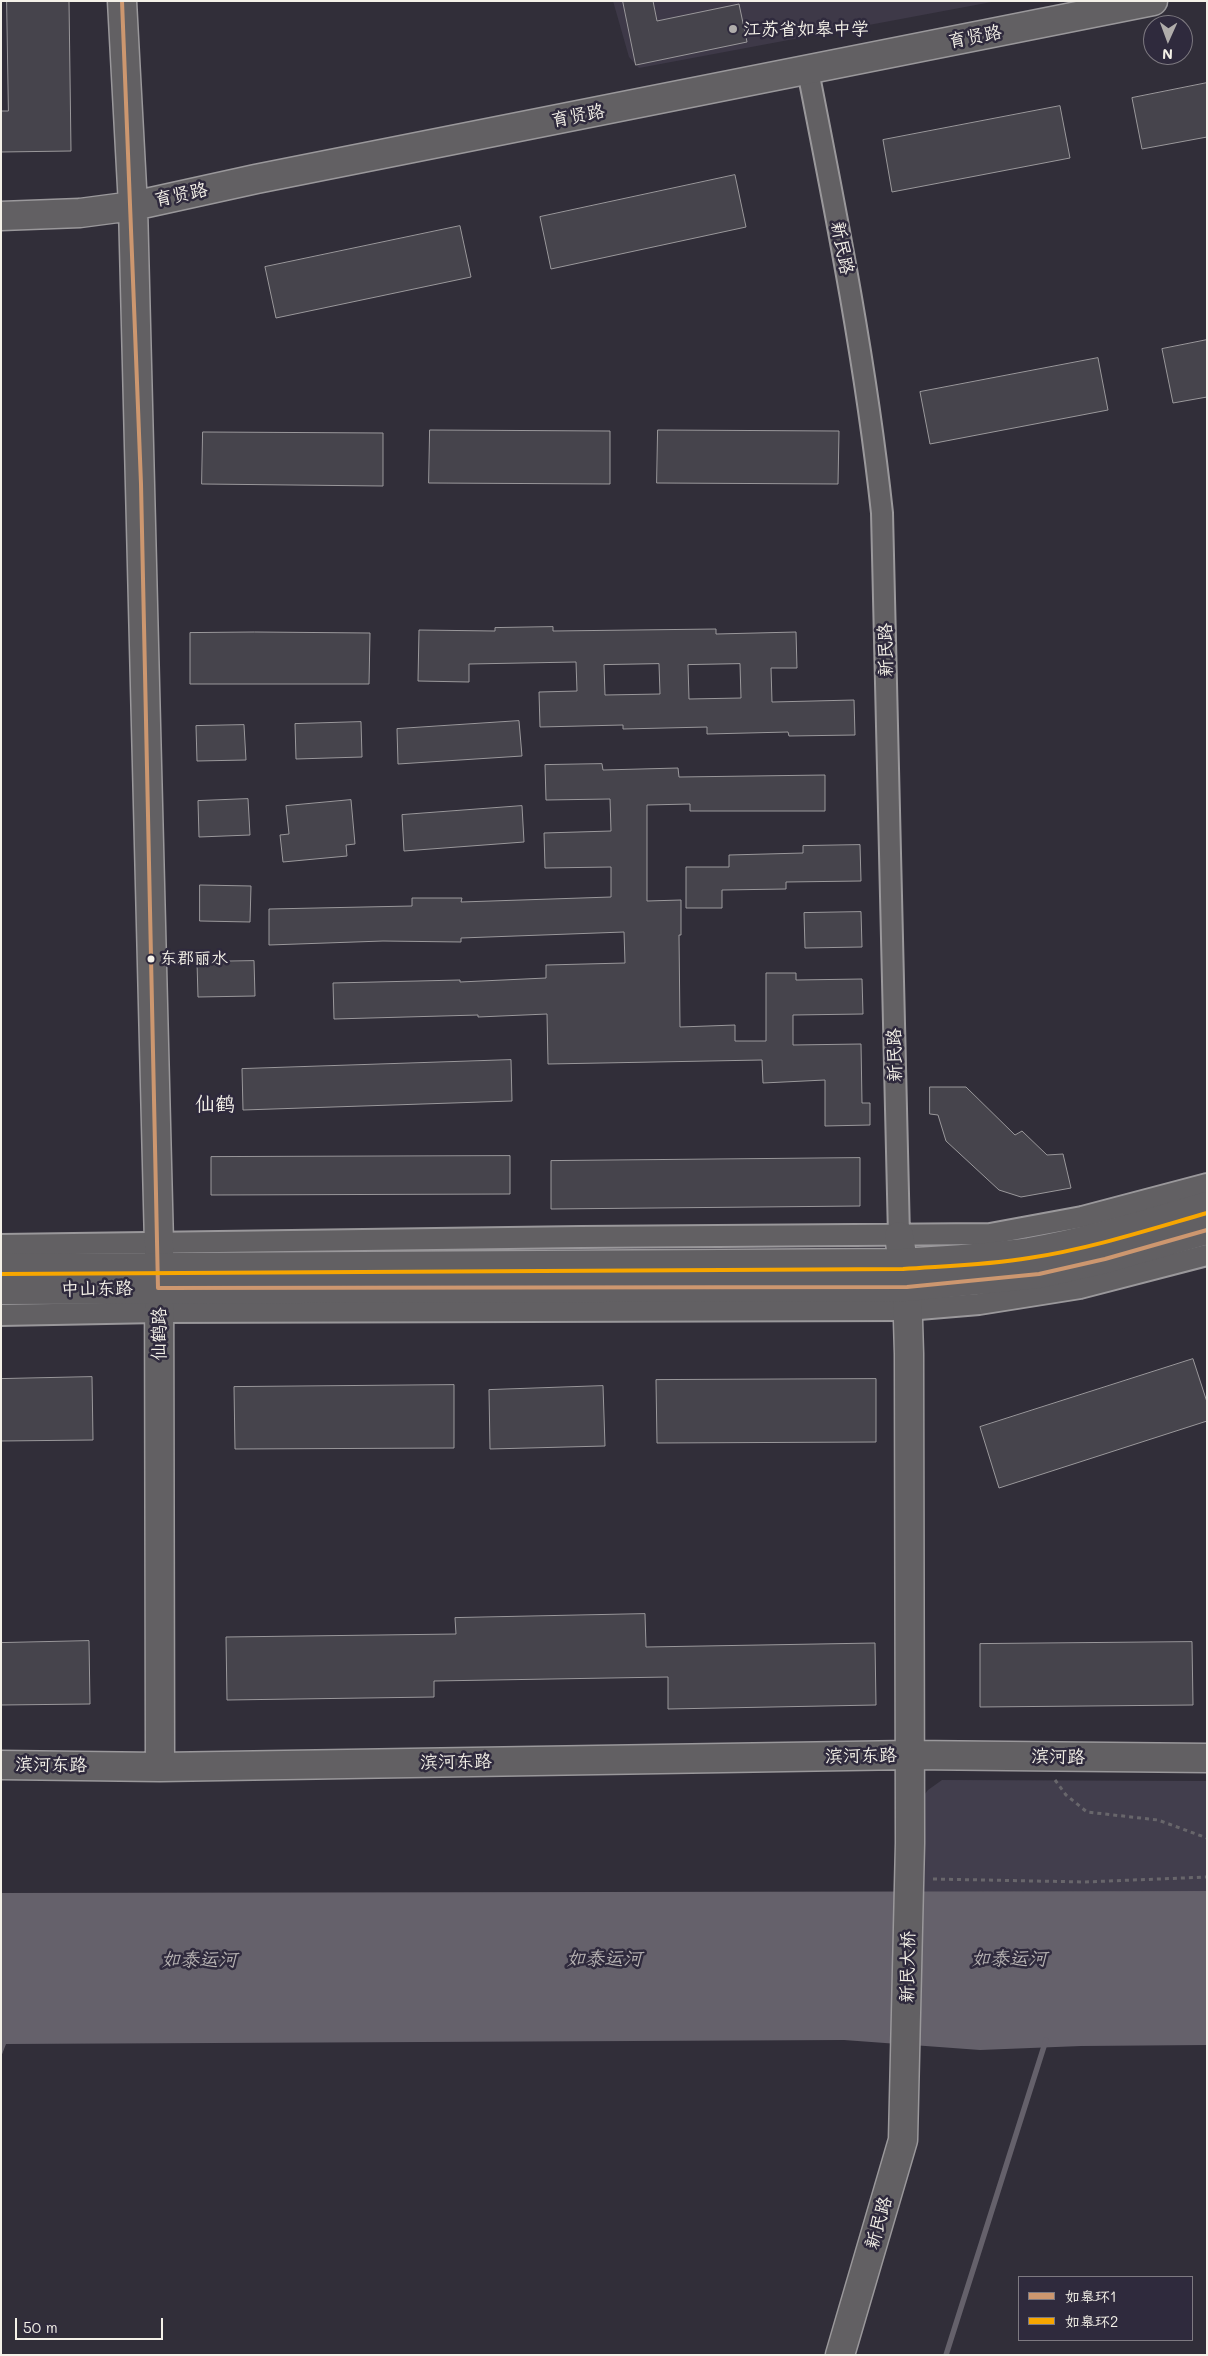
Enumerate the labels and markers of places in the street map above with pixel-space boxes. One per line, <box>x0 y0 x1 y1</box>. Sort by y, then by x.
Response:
place label: 江苏省如皋中学 <box>743 18 869 40</box>
marker: 江苏省如皋中学 <box>727 23 739 35</box>
place label: 东郡丽水 <box>160 949 228 969</box>
marker: 东郡丽水 <box>146 954 156 964</box>

